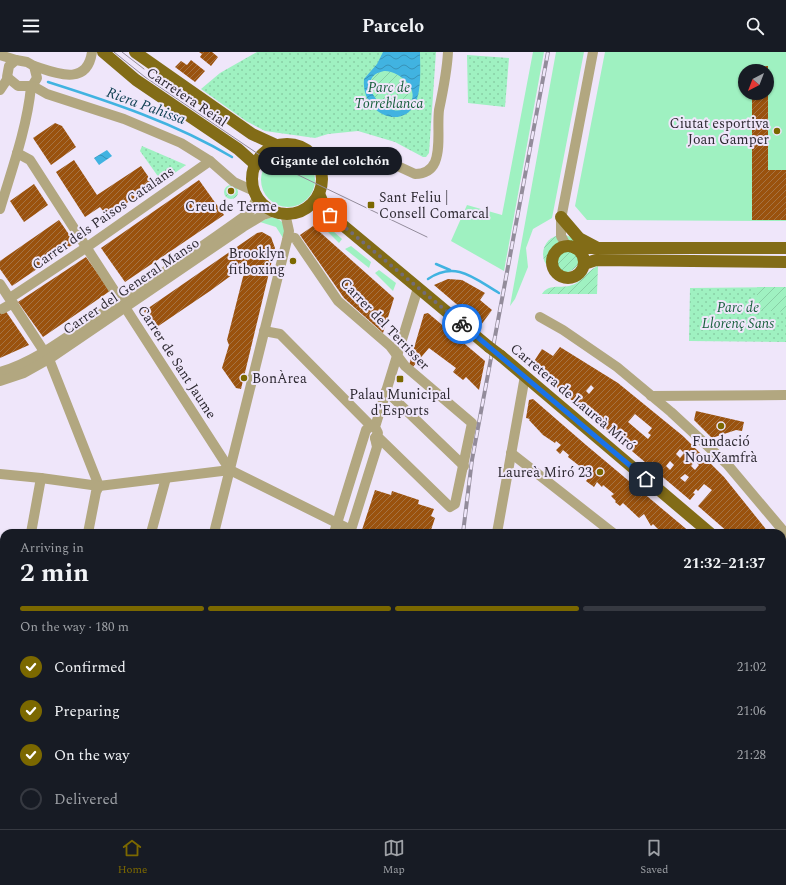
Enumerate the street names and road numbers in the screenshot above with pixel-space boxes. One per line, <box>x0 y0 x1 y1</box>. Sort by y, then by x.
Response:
street label: Carretera Reial <box>142 62 232 132</box>
street label: Carrer dels Països Catalans <box>28 161 178 275</box>
street label: Carrer del General Manso <box>58 232 204 340</box>
street label: Carrer del Terrisser <box>335 273 435 375</box>
street label: Carrer de Sant Jaume <box>132 301 222 423</box>
street label: Carretera de Laureà Miró <box>506 338 640 456</box>

